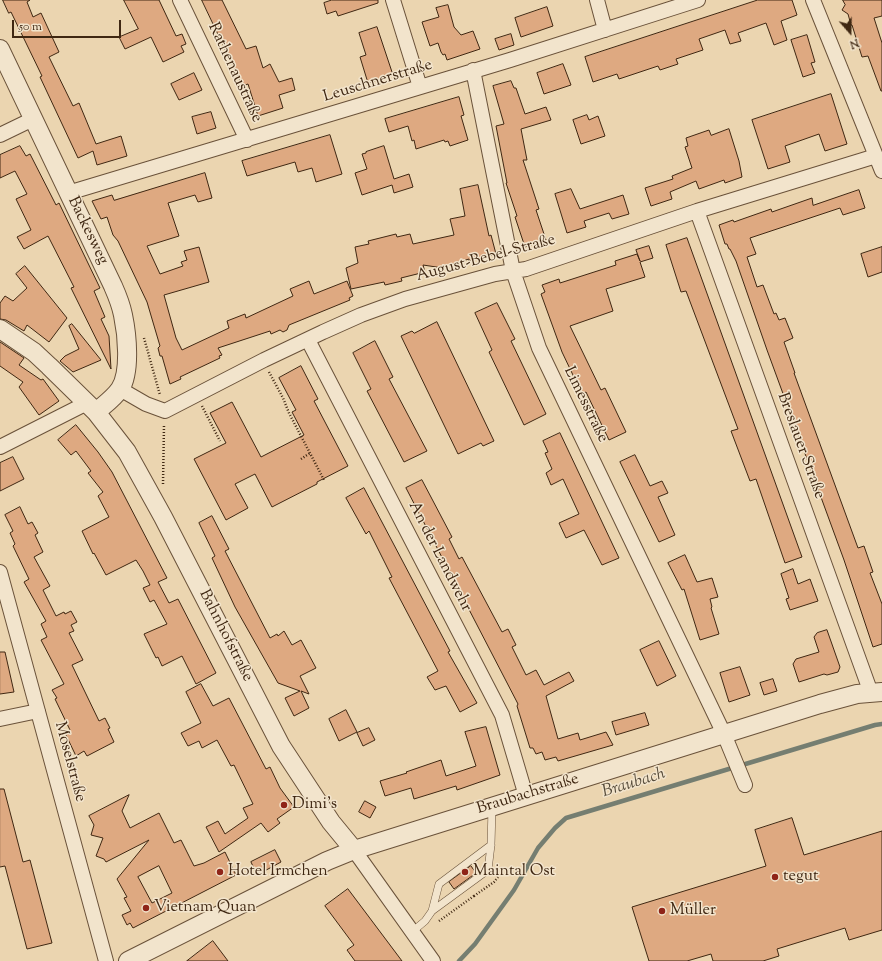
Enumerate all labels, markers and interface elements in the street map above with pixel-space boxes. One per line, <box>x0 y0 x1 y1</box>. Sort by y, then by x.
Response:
scale bar <box>14 12 123 38</box>
north arrow <box>830 12 870 52</box>
text: 50 m <box>19 18 42 36</box>
street label: Rathenaustraße <box>203 20 265 126</box>
text: N <box>847 34 861 52</box>
street label: Leuschnerstraße <box>321 56 435 108</box>
street label: Backesweg <box>62 194 112 268</box>
street label: August-Bebel-Straße <box>414 231 558 287</box>
street label: Limesstraße <box>558 364 612 446</box>
street label: Breslauer Straße <box>772 390 828 502</box>
street label: An der Landwehr <box>403 499 475 615</box>
street label: Bahnhofstraße <box>194 587 256 685</box>
street label: Moselstraße <box>49 720 89 804</box>
water label: Braubach <box>600 765 668 803</box>
street label: Braubachstraße <box>475 770 581 820</box>
place label: Dimi's <box>292 795 337 815</box>
marker: Dimi's <box>279 800 289 810</box>
place label: Hotel Irmchen <box>228 862 328 882</box>
place label: Maintal Ost <box>473 862 555 882</box>
marker: Hotel Irmchen <box>215 867 225 877</box>
marker: Maintal Ost <box>460 867 470 877</box>
place label: tegut <box>783 867 818 887</box>
marker: tegut <box>770 872 780 882</box>
place label: Vietnam Quan <box>154 898 256 918</box>
place label: Müller <box>670 901 716 921</box>
marker: Vietnam Quan <box>141 903 151 913</box>
marker: Müller <box>657 906 667 916</box>

